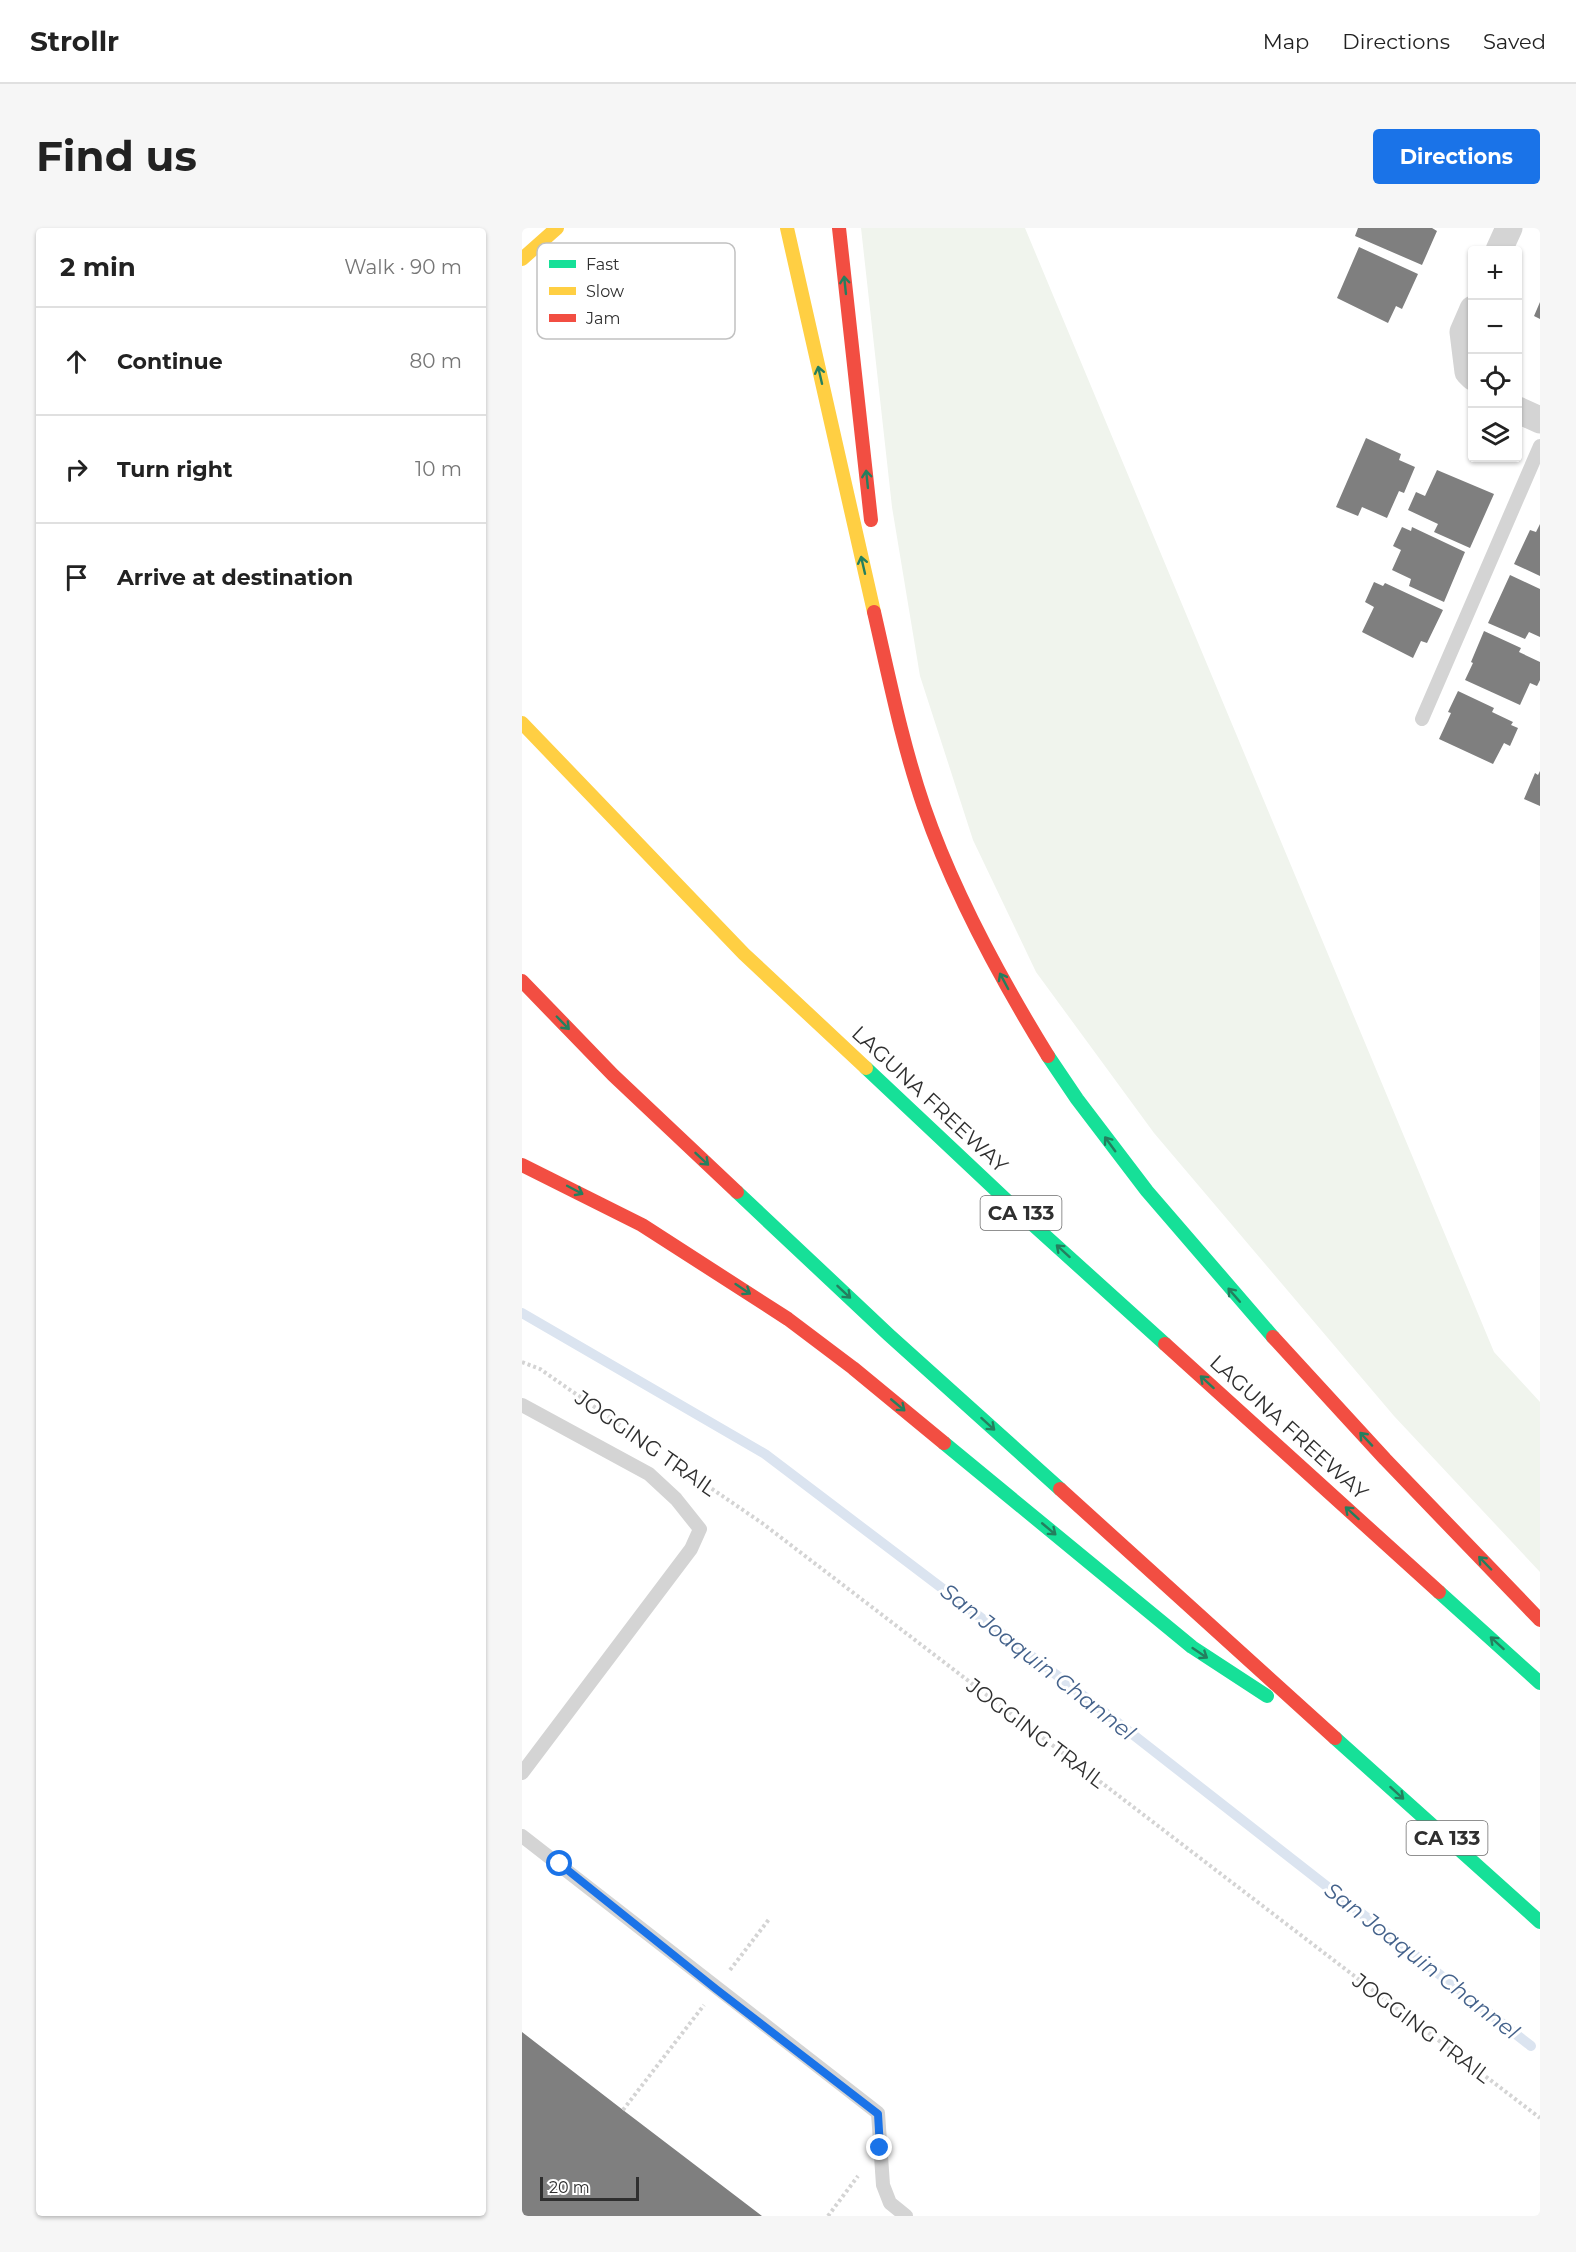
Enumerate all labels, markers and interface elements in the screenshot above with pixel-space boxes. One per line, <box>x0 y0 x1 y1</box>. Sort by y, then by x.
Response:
text: Strollr <box>30 24 119 58</box>
text: Map <box>1263 29 1309 54</box>
text: Directions <box>1342 29 1450 54</box>
text: Saved <box>1483 29 1546 54</box>
button: Directions <box>1373 129 1540 184</box>
text: Find us <box>36 130 197 182</box>
legend <box>537 243 735 339</box>
map controls <box>1468 246 1522 462</box>
button: + <box>1468 246 1522 300</box>
text: 2 min <box>60 251 136 283</box>
text: Walk · 90 m <box>344 255 462 279</box>
text: Fast <box>586 255 620 274</box>
one-way arrow <box>839 276 850 296</box>
text: Slow <box>586 282 624 301</box>
button: − <box>1468 300 1522 354</box>
text: Jam <box>585 309 620 328</box>
icon: ahead <box>60 345 93 378</box>
text: Continue <box>117 348 223 375</box>
text: 80 m <box>410 349 462 373</box>
button: locate <box>1468 354 1522 408</box>
one-way arrow <box>814 365 825 385</box>
button: layers <box>1468 408 1522 462</box>
icon: right <box>60 453 93 486</box>
text: Turn right <box>117 456 232 483</box>
text: 10 m <box>415 457 462 481</box>
one-way arrow <box>861 470 872 489</box>
one-way arrow <box>857 555 868 575</box>
icon: arrive <box>60 561 93 594</box>
text: Arrive at destination <box>117 564 353 591</box>
one-way arrow <box>998 972 1010 990</box>
one-way arrow <box>555 1015 570 1030</box>
street label: LAGUNA FREEWAY <box>847 1020 1014 1178</box>
one-way arrow <box>1104 1137 1117 1153</box>
one-way arrow <box>695 1152 710 1166</box>
one-way arrow <box>565 1185 583 1196</box>
road number: CA 133 <box>980 1196 1062 1230</box>
one-way arrow <box>1056 1244 1071 1258</box>
one-way arrow <box>734 1283 750 1295</box>
one-way arrow <box>837 1285 852 1299</box>
one-way arrow <box>1227 1288 1241 1303</box>
street label: LAGUNA FREEWAY <box>1205 1349 1374 1505</box>
one-way arrow <box>1200 1375 1215 1389</box>
street label: JOGGING TRAIL <box>570 1384 722 1501</box>
one-way arrow <box>890 1399 906 1412</box>
one-way arrow <box>981 1417 996 1431</box>
one-way arrow <box>1358 1431 1373 1446</box>
one-way arrow <box>1345 1506 1360 1520</box>
one-way arrow <box>1041 1523 1057 1536</box>
one-way arrow <box>1477 1556 1492 1571</box>
water label: San Joaquin Channel <box>935 1578 1141 1746</box>
one-way arrow <box>1489 1636 1504 1650</box>
one-way arrow <box>1191 1646 1208 1659</box>
street label: JOGGING TRAIL <box>961 1672 1111 1794</box>
one-way arrow <box>1389 1785 1404 1799</box>
road number: CA 133 <box>1406 1821 1488 1855</box>
route start <box>546 1850 572 1876</box>
water label: San Joaquin Channel <box>1319 1877 1525 2045</box>
street label: JOGGING TRAIL <box>1347 1967 1497 2089</box>
route end <box>866 2134 892 2160</box>
scale bar <box>540 2174 639 2202</box>
text: 20 m <box>549 2178 590 2197</box>

